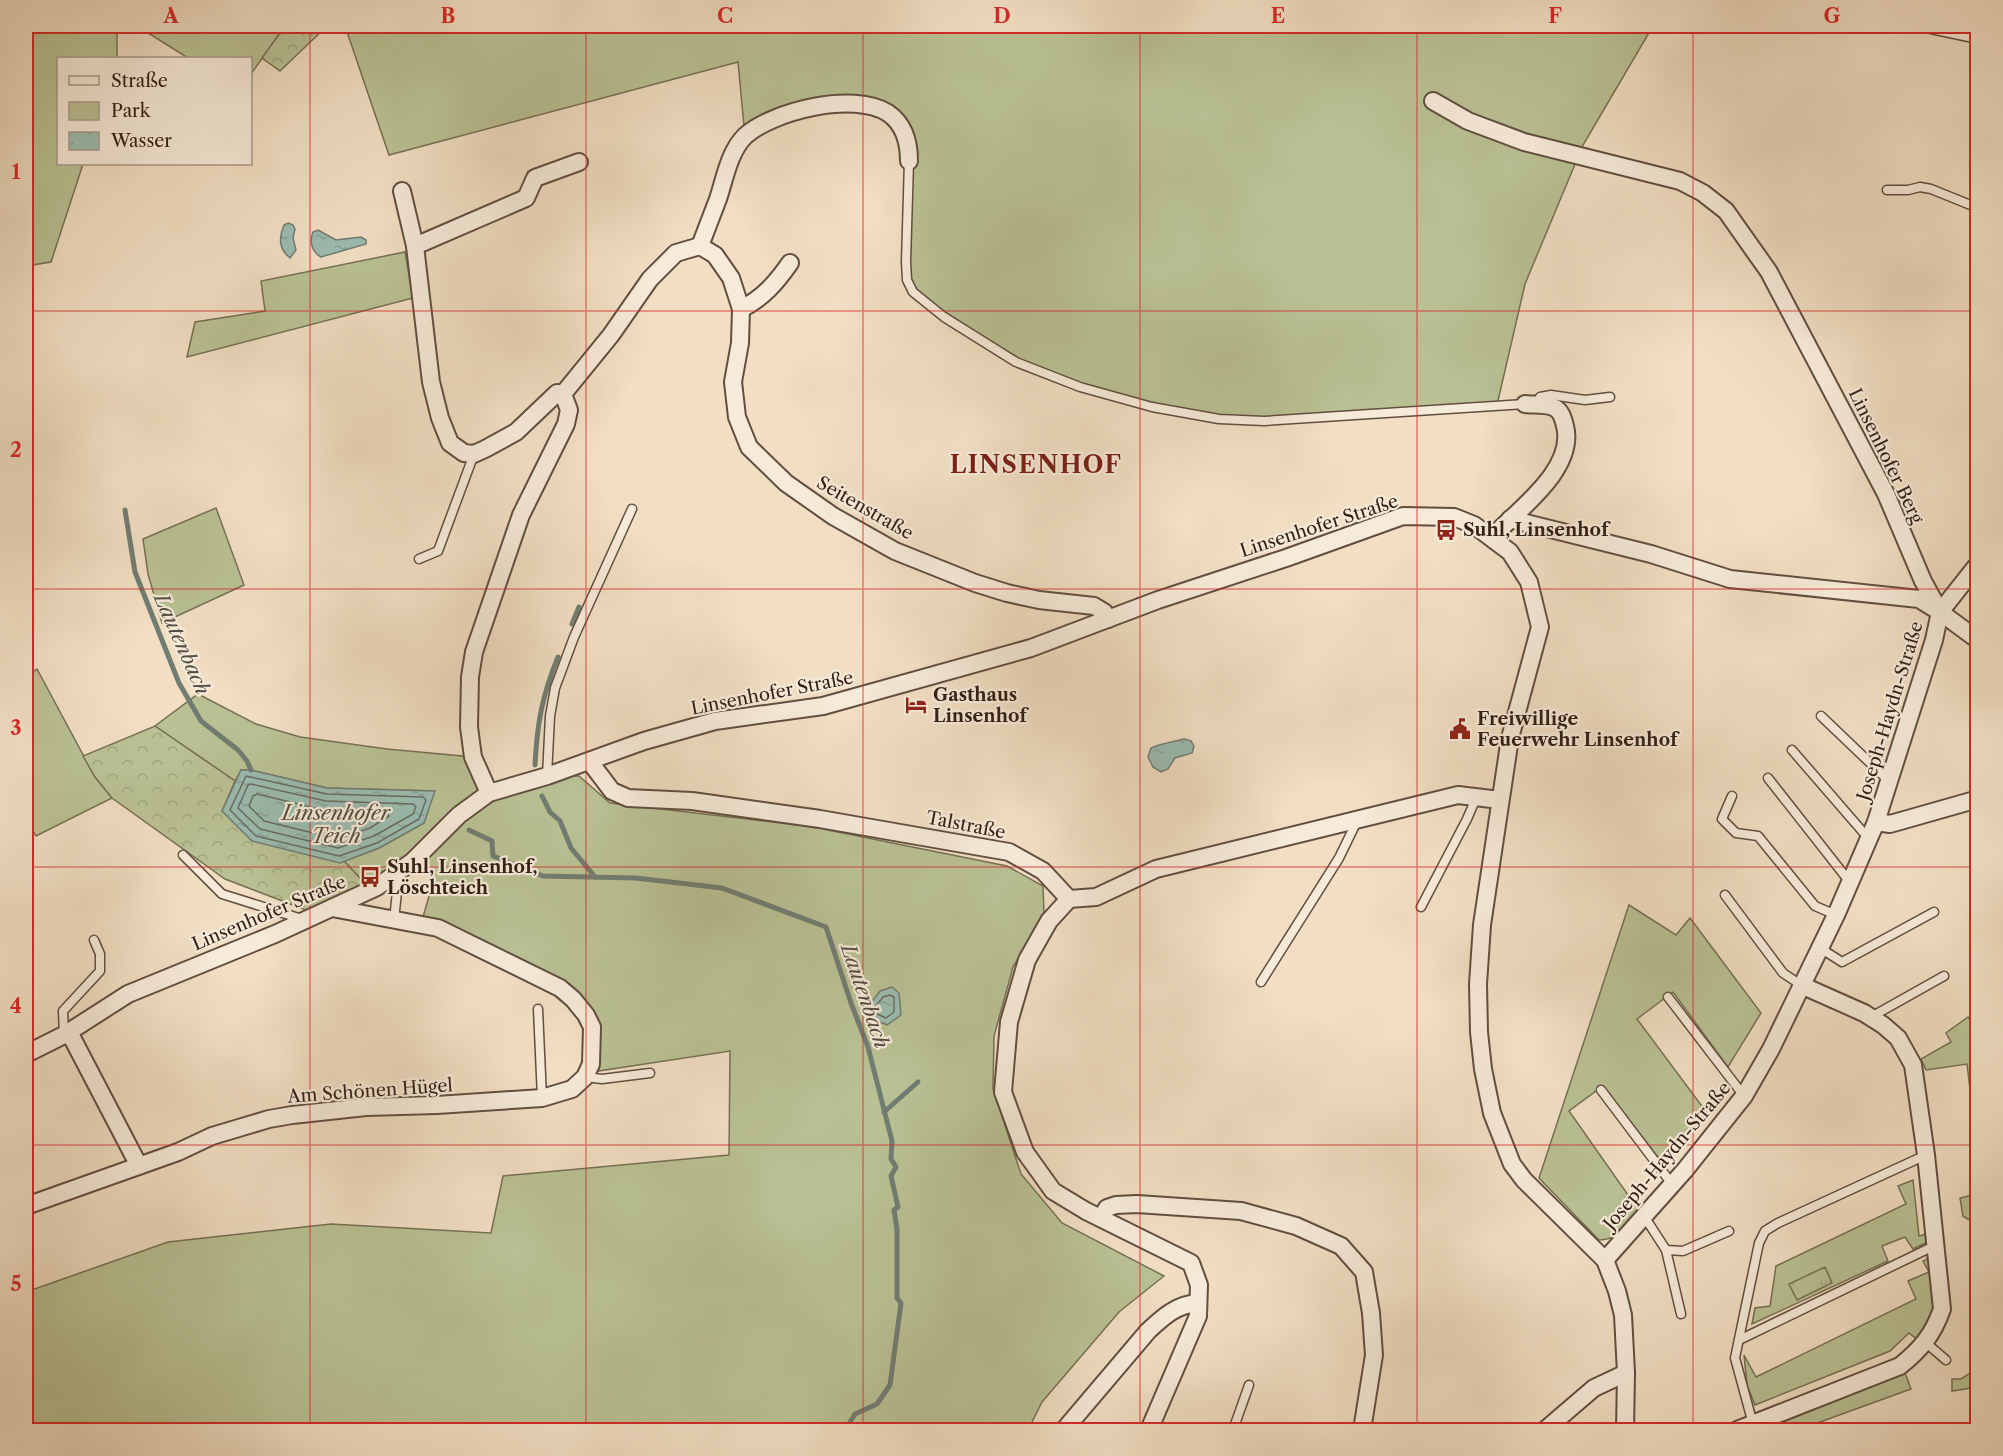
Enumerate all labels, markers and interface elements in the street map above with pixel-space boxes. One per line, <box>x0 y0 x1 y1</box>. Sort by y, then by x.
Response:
text: A <box>162 4 179 28</box>
text: B <box>441 4 456 28</box>
text: C <box>717 4 733 28</box>
text: D <box>993 4 1011 28</box>
text: E <box>1271 4 1285 28</box>
text: F <box>1548 4 1562 28</box>
text: G <box>1824 4 1841 28</box>
legend <box>57 57 252 165</box>
text: Straße <box>111 70 168 92</box>
text: Park <box>111 100 152 122</box>
text: Wasser <box>110 130 172 152</box>
text: 1 <box>12 160 21 184</box>
street label: Linsenhofer Berg <box>1844 385 1929 528</box>
text: 2 <box>10 438 22 462</box>
district label: LINSENHOF <box>950 450 1122 479</box>
street label: Seitenstraße <box>813 472 917 544</box>
street label: Linsenhofer Straße <box>1237 490 1401 562</box>
bus stop icon: Suhl, Linsenhof <box>1434 518 1458 542</box>
place label: Suhl, Linsenhof <box>1463 519 1611 541</box>
water label: Lautenbach <box>148 588 215 699</box>
street label: Joseph-Haydn-Straße <box>1851 619 1928 806</box>
street label: Linsenhofer Straße <box>689 666 855 720</box>
place label: Gasthaus Linsenhof <box>933 684 1029 727</box>
hotel icon: Gasthaus Linsenhof <box>904 693 928 717</box>
place label: Freiwillige Feuerwehr Linsenhof <box>1477 708 1680 751</box>
text: 3 <box>10 716 22 740</box>
public building icon: Freiwillige Feuerwehr Linsenhof <box>1448 717 1472 741</box>
water label: Linsenhofer Teich <box>280 801 392 848</box>
street label: Talstraße <box>924 807 1008 843</box>
place label: Suhl, Linsenhof, Löschteich <box>387 856 537 899</box>
bus stop icon: Suhl, Linsenhof, Löschteich <box>358 865 382 889</box>
street label: Linsenhofer Straße <box>189 871 349 955</box>
water label: Lautenbach <box>835 939 894 1051</box>
text: 4 <box>10 994 22 1018</box>
street label: Am Schönen Hügel <box>286 1074 453 1108</box>
street label: Joseph-Haydn-Straße <box>1597 1077 1735 1237</box>
text: 5 <box>10 1272 22 1296</box>

